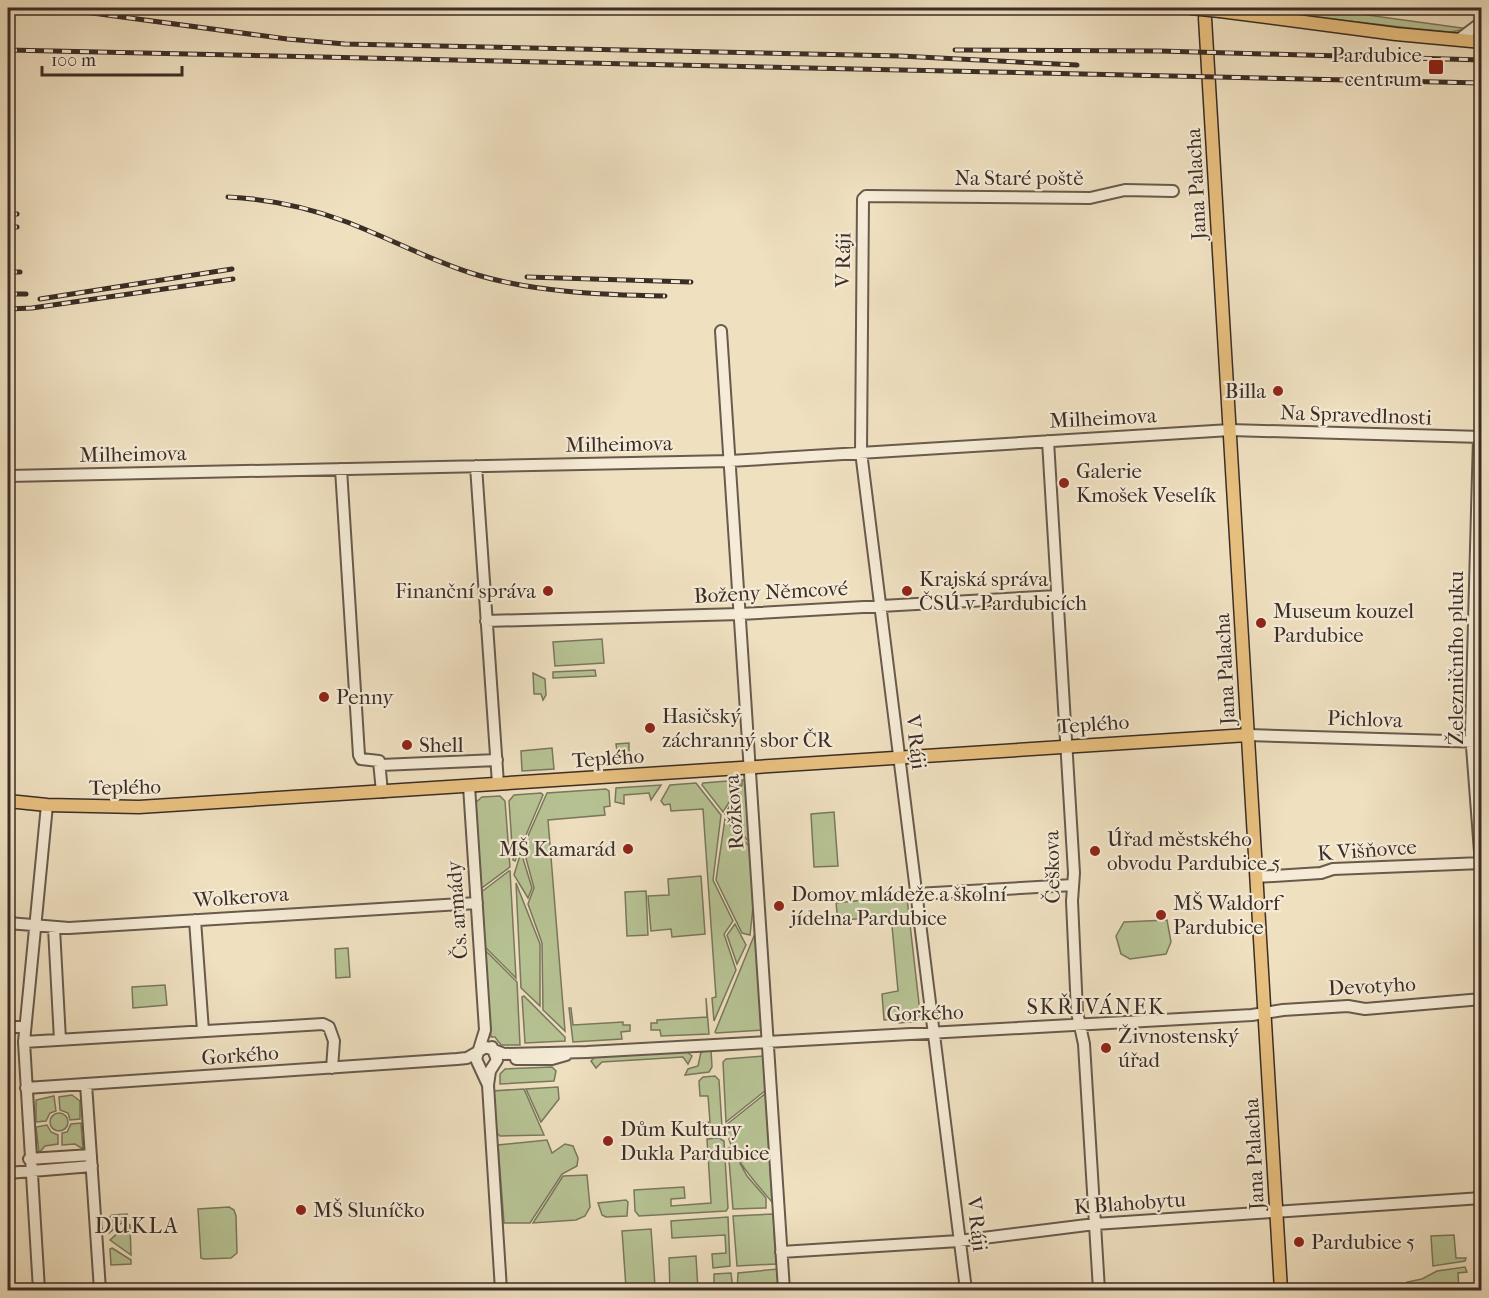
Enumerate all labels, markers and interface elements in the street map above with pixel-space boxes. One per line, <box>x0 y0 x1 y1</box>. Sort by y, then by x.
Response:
scale bar <box>42 39 182 77</box>
place label: Pardubice centrum <box>1331 43 1423 91</box>
text: 100 m <box>51 50 96 71</box>
marker: Pardubice centrum <box>1427 58 1445 76</box>
street label: Jana Palacha <box>1181 127 1211 243</box>
street label: Na Staré poště <box>954 166 1084 190</box>
street label: V Ráji <box>831 232 855 289</box>
place label: Billa <box>1225 379 1266 403</box>
marker: Billa <box>1271 384 1285 398</box>
street label: Na Spravedlnosti <box>1280 400 1432 430</box>
street label: Milheimova <box>1049 403 1157 433</box>
street label: Milheimova <box>565 431 673 457</box>
street label: Milheimova <box>79 441 187 467</box>
place label: Galerie Kmošek Veselík <box>1076 459 1217 507</box>
marker: Galerie Kmošek Veselík <box>1057 476 1071 490</box>
place label: Krajská správa ČSÚ v Pardubicích <box>919 567 1087 615</box>
street label: Železničního pluku <box>1444 571 1468 745</box>
street label: Boženy Němcové <box>693 576 849 608</box>
place label: Finanční správa <box>395 579 536 603</box>
marker: Finanční správa <box>541 584 555 598</box>
marker: Krajská správa ČSÚ v Pardubicích <box>900 584 914 598</box>
place label: Museum kouzel Pardubice <box>1273 599 1414 647</box>
street label: Jana Palacha <box>1210 612 1240 728</box>
marker: Museum kouzel Pardubice <box>1254 616 1268 630</box>
place label: Penny <box>336 685 394 709</box>
marker: Penny <box>317 690 331 704</box>
place label: Hasičský záchranný sbor ČR <box>662 704 833 752</box>
street label: Pichlova <box>1327 706 1403 732</box>
street label: Teplého <box>1056 710 1130 738</box>
street label: V Ráji <box>901 712 931 771</box>
marker: Hasičský záchranný sbor ČR <box>643 721 657 735</box>
place label: Shell <box>419 733 464 757</box>
marker: Shell <box>400 738 414 752</box>
street label: Teplého <box>571 744 645 772</box>
street label: Rožkova <box>719 773 749 851</box>
street label: Teplého <box>89 774 161 800</box>
place label: Úřad městského obvodu Pardubice 5 <box>1107 827 1281 875</box>
street label: Češkova <box>1039 830 1065 904</box>
street label: K Višňovce <box>1317 835 1417 865</box>
place label: MŠ Kamarád <box>499 837 617 861</box>
marker: MŠ Kamarád <box>621 842 635 856</box>
marker: Úřad městského obvodu Pardubice 5 <box>1088 844 1102 858</box>
street label: Čs. armády <box>442 859 472 960</box>
street label: Wolkerova <box>192 882 290 912</box>
place label: Domov mládeže a školní jídelna Pardubice <box>789 882 1007 930</box>
place label: MŠ Waldorf Pardubice <box>1173 891 1284 939</box>
marker: Domov mládeže a školní jídelna Pardubice <box>772 899 786 913</box>
marker: MŠ Waldorf Pardubice <box>1154 908 1168 922</box>
street label: Devotyho <box>1328 972 1416 1000</box>
district label: SKŘIVÁNEK <box>1027 993 1165 1020</box>
street label: Gorkého <box>886 1000 964 1026</box>
place label: Živnostenský úřad <box>1117 1024 1240 1072</box>
street label: Gorkého <box>201 1040 279 1070</box>
marker: Živnostenský úřad <box>1099 1041 1113 1055</box>
street label: Jana Palacha <box>1239 1097 1269 1213</box>
place label: Dům Kultury Dukla Pardubice <box>620 1117 769 1165</box>
marker: Dům Kultury Dukla Pardubice <box>601 1134 615 1148</box>
street label: K Blahobytu <box>1073 1187 1187 1219</box>
street label: V Ráji <box>962 1194 992 1253</box>
place label: MŠ Sluníčko <box>313 1198 425 1222</box>
marker: MŠ Sluníčko <box>294 1203 308 1217</box>
district label: DUKLA <box>94 1213 180 1239</box>
place label: Pardubice 5 <box>1311 1230 1415 1254</box>
marker: Pardubice 5 <box>1292 1235 1306 1249</box>

